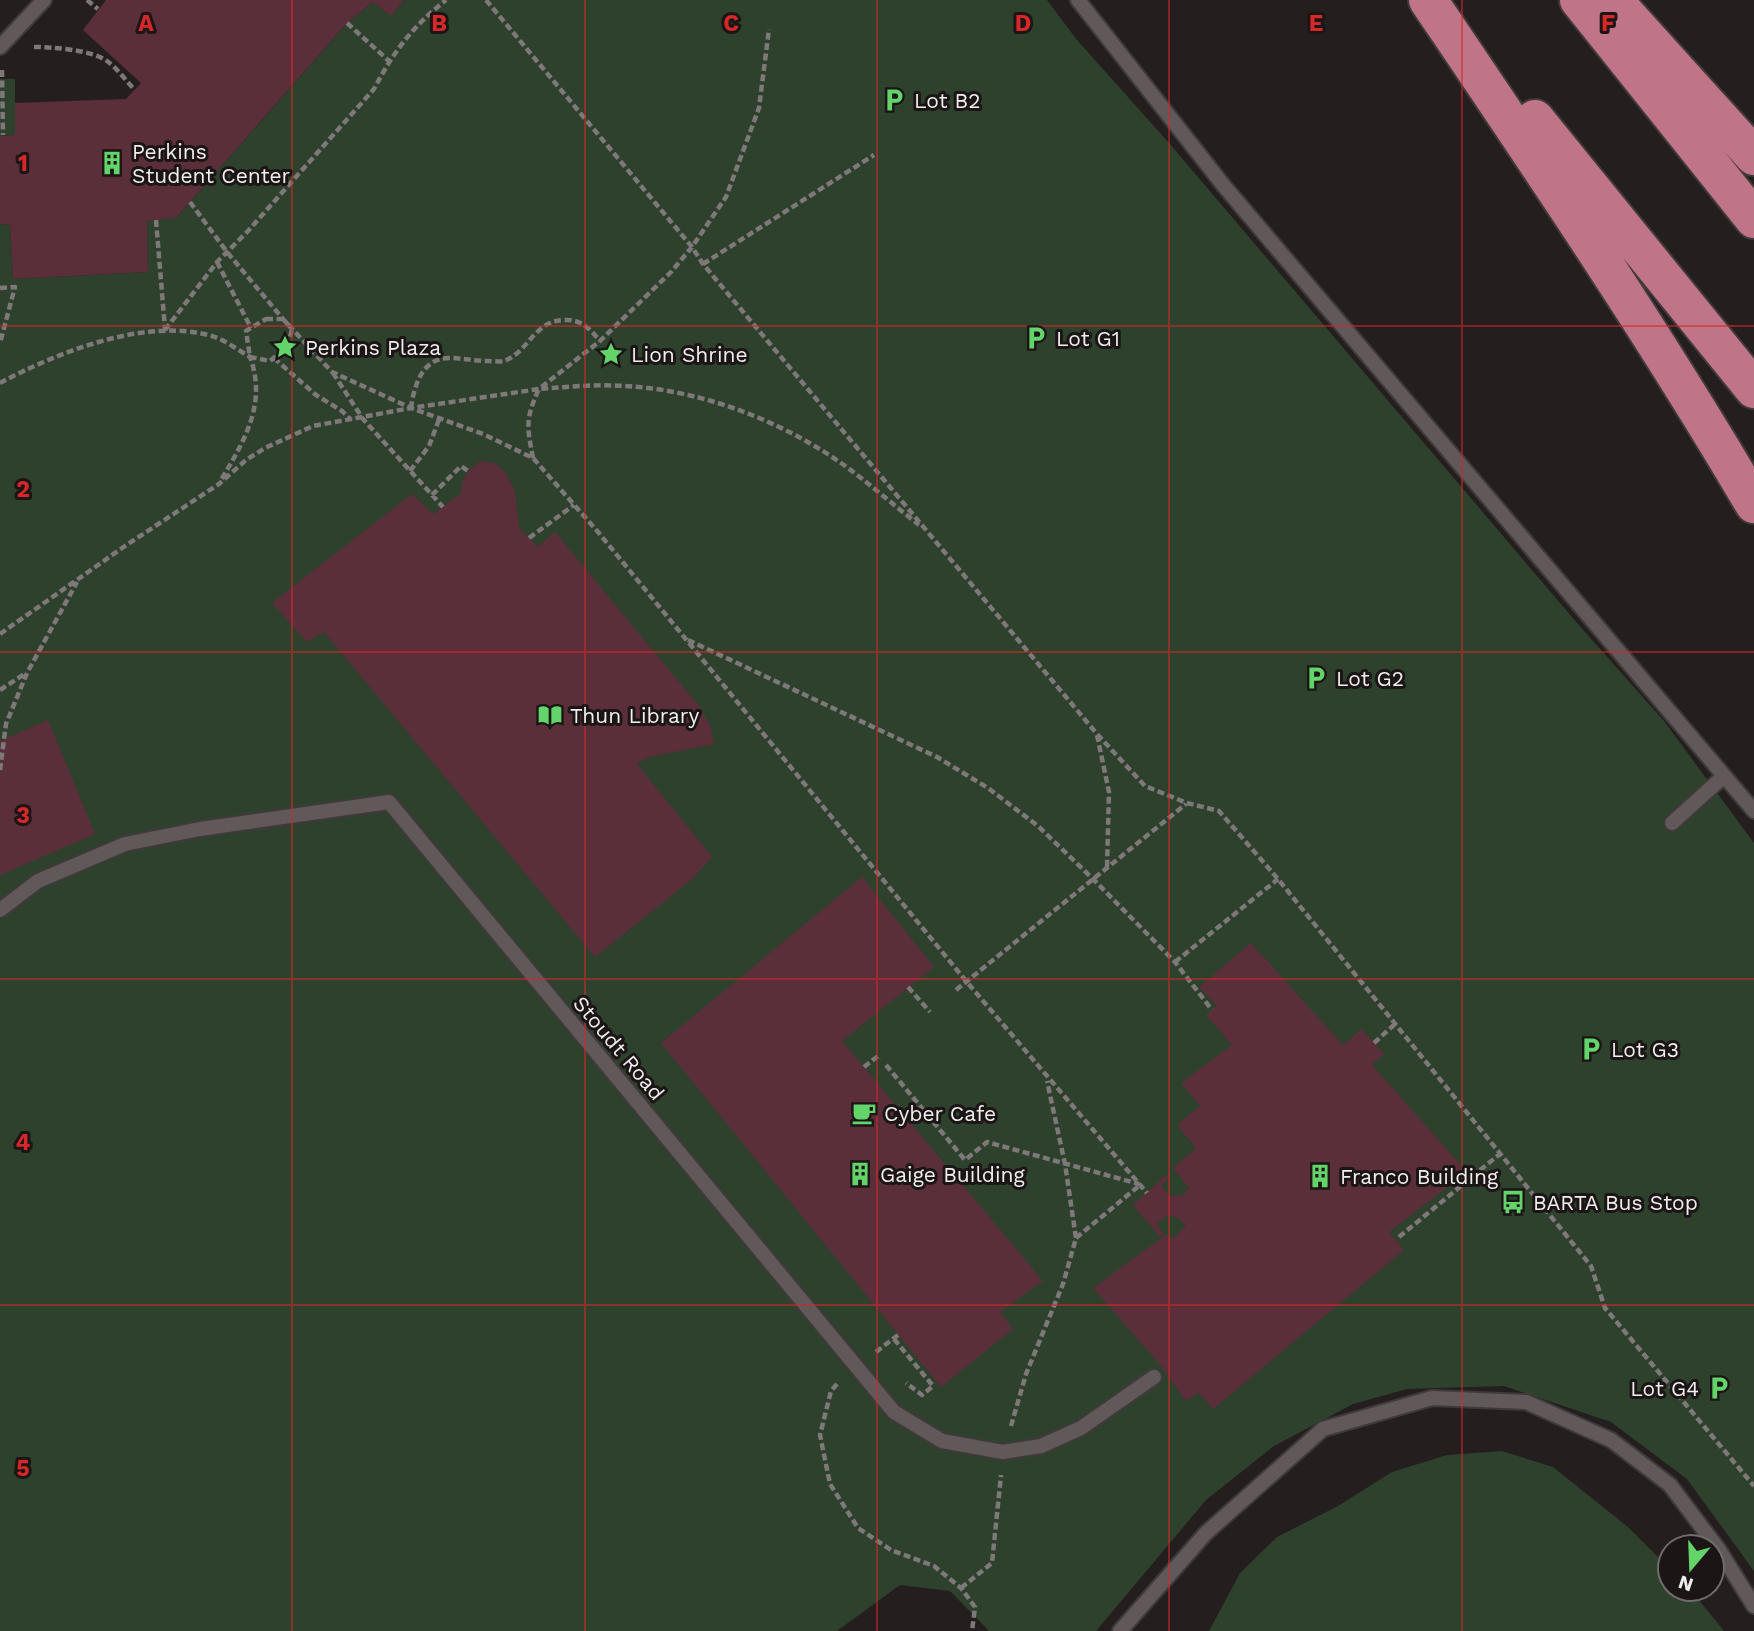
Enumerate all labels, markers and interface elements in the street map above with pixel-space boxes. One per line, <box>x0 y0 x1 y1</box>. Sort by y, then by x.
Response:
text: A <box>138 10 154 37</box>
text: B <box>431 10 447 37</box>
text: C <box>723 10 739 37</box>
text: D <box>1015 10 1031 37</box>
text: E <box>1309 10 1323 37</box>
text: F <box>1601 10 1615 37</box>
parking icon: Lot B2 <box>880 86 908 114</box>
place label: Lot B2 <box>914 88 981 113</box>
place label: Perkins Student Center <box>132 139 291 188</box>
building icon: Perkins Student Center <box>98 149 126 177</box>
text: 1 <box>18 150 28 177</box>
parking icon: Lot G1 <box>1022 324 1050 352</box>
place label: Lot G1 <box>1056 326 1120 351</box>
place icon: Perkins Plaza <box>271 333 299 361</box>
place label: Perkins Plaza <box>305 335 441 360</box>
place icon: Lion Shrine <box>597 340 625 368</box>
place label: Lion Shrine <box>631 342 748 367</box>
text: 2 <box>16 476 30 503</box>
parking icon: Lot G2 <box>1302 664 1330 692</box>
place label: Lot G2 <box>1336 666 1404 691</box>
library icon: Thun Library <box>536 701 564 729</box>
place label: Thun Library <box>570 703 699 728</box>
text: 3 <box>16 802 30 829</box>
street label: Stoudt Road <box>568 991 670 1105</box>
parking icon: Lot G3 <box>1577 1035 1605 1063</box>
place label: Lot G3 <box>1611 1037 1679 1062</box>
cafe icon: Cyber Cafe <box>850 1099 878 1127</box>
place label: Cyber Cafe <box>884 1101 996 1126</box>
text: 4 <box>16 1129 31 1156</box>
building icon: Gaige Building <box>846 1160 874 1188</box>
place label: Gaige Building <box>880 1162 1026 1187</box>
building icon: Franco Building <box>1306 1162 1334 1190</box>
place label: Franco Building <box>1340 1164 1499 1189</box>
bus stop icon: BARTA Bus Stop <box>1499 1188 1527 1216</box>
place label: BARTA Bus Stop <box>1533 1190 1698 1215</box>
parking icon: Lot G4 <box>1705 1374 1733 1402</box>
place label: Lot G4 <box>1630 1376 1699 1401</box>
text: 5 <box>16 1455 30 1482</box>
north arrow <box>1656 1533 1726 1603</box>
text: N <box>1675 1570 1696 1597</box>

